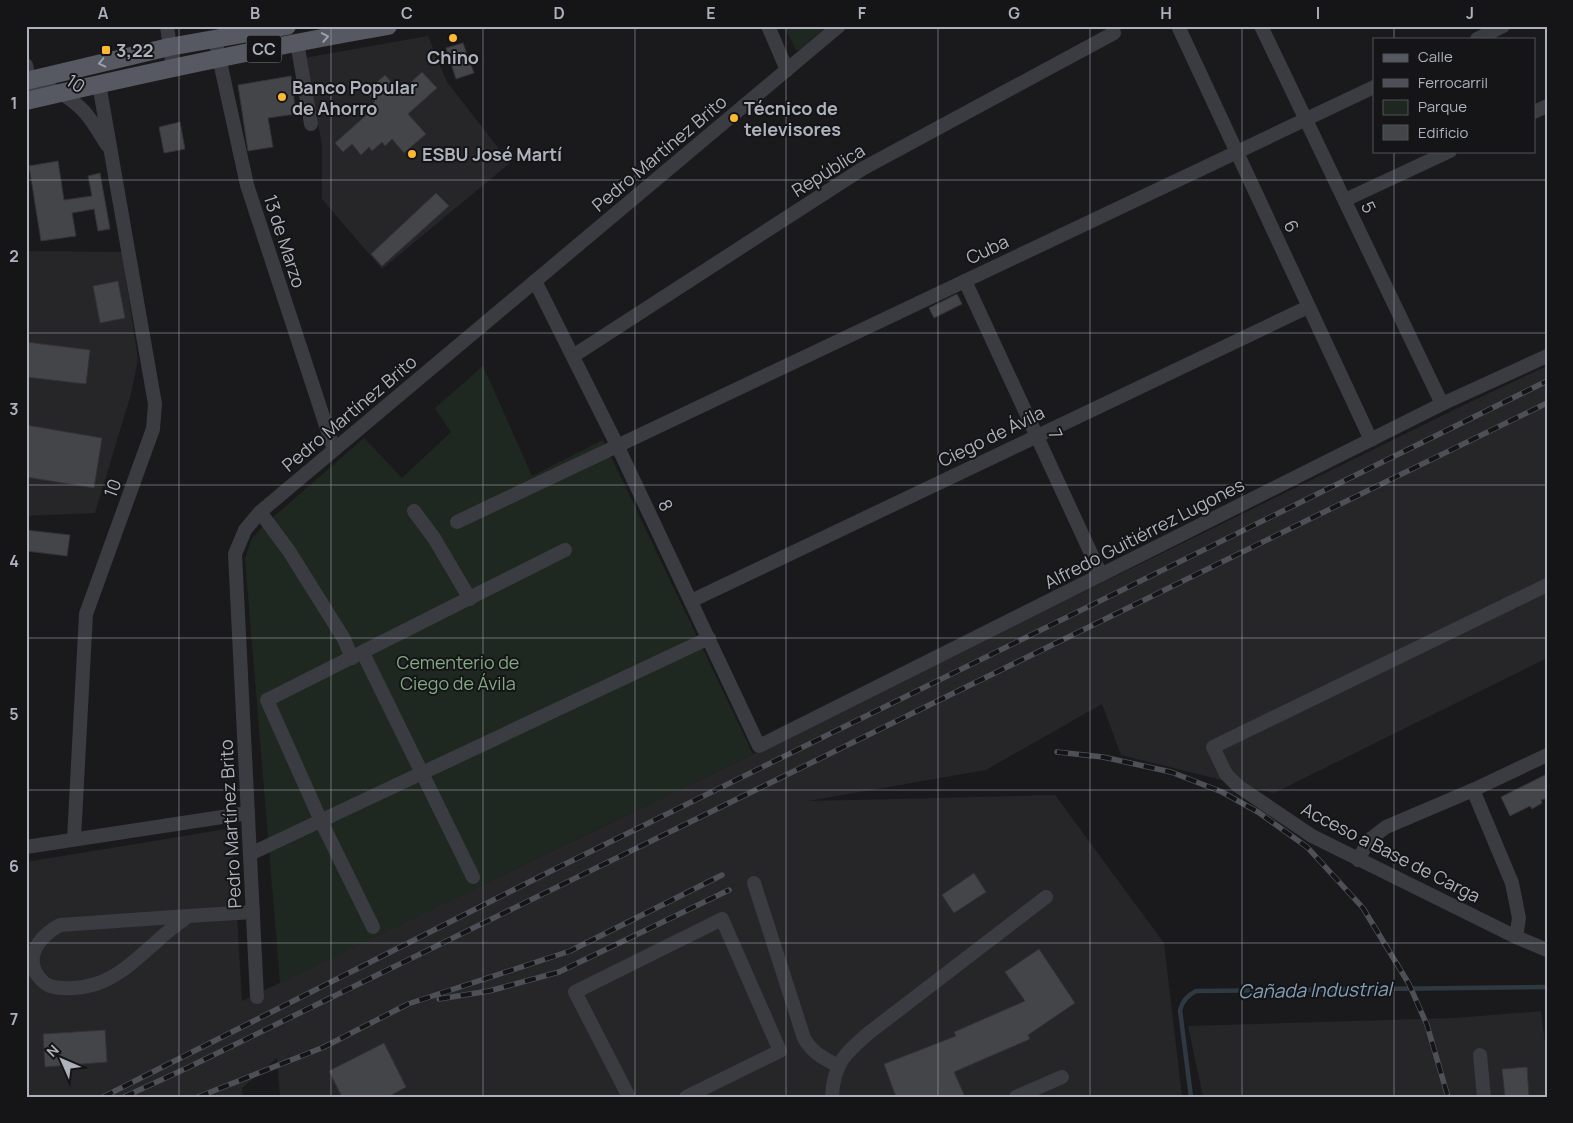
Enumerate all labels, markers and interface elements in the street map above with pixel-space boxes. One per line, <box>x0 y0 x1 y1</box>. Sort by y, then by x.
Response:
text: A <box>98 2 109 24</box>
text: B <box>250 2 260 24</box>
text: C <box>401 2 413 24</box>
text: D <box>553 2 565 24</box>
text: E <box>706 2 716 24</box>
text: F <box>858 2 867 24</box>
text: G <box>1008 2 1020 24</box>
text: H <box>1160 2 1172 24</box>
text: I <box>1316 2 1320 24</box>
text: J <box>1466 2 1474 24</box>
marker: Chino <box>447 32 459 44</box>
one-way arrow <box>320 33 329 43</box>
road number: CC <box>246 36 282 62</box>
place label: 3,22 <box>116 38 153 62</box>
legend <box>1373 38 1536 152</box>
marker: 3,22 <box>100 44 112 56</box>
place label: Chino <box>427 45 479 69</box>
text: Calle <box>1418 46 1453 67</box>
one-way arrow <box>98 58 106 68</box>
street label: 10 <box>62 68 90 98</box>
text: Ferrocarril <box>1418 72 1488 93</box>
place label: Banco Popular de Ahorro <box>292 75 417 120</box>
street label: Pedro Martínez Brito <box>587 89 731 217</box>
marker: Banco Popular de Ahorro <box>276 91 288 103</box>
text: 1 <box>10 92 18 114</box>
place label: Técnico de televisores <box>744 96 841 141</box>
text: Parque <box>1418 96 1467 117</box>
marker: Técnico de televisores <box>728 112 740 124</box>
text: Edificio <box>1418 122 1469 143</box>
street label: República <box>787 138 869 202</box>
place label: ESBU José Martí <box>422 142 562 166</box>
marker: ESBU José Martí <box>406 148 418 160</box>
street label: 13 de Marzo <box>259 191 311 291</box>
street label: 5 <box>1356 197 1382 217</box>
street label: 6 <box>1279 216 1305 236</box>
street label: Cuba <box>962 229 1012 269</box>
text: 2 <box>9 245 19 267</box>
street label: Pedro Martínez Brito <box>277 349 421 477</box>
text: 3 <box>9 398 19 420</box>
street label: Ciego de Ávila <box>934 400 1048 472</box>
street label: 7 <box>1043 425 1069 443</box>
street label: Alfredo Guitiérrez Lugones <box>1040 472 1248 594</box>
street label: 10 <box>98 475 126 501</box>
street label: 8 <box>653 495 679 515</box>
text: 4 <box>9 550 19 572</box>
park label: Cementerio de Ciego de Ávila <box>397 650 519 695</box>
text: 5 <box>9 703 19 725</box>
street label: Pedro Martínez Brito <box>214 739 246 909</box>
street label: Acceso a Base de Carga <box>1297 796 1485 908</box>
text: 6 <box>9 855 19 877</box>
water label: Cañada Industrial <box>1238 976 1395 1004</box>
text: 7 <box>10 1008 18 1030</box>
north arrow <box>38 1036 88 1086</box>
text: N <box>42 1040 63 1061</box>

